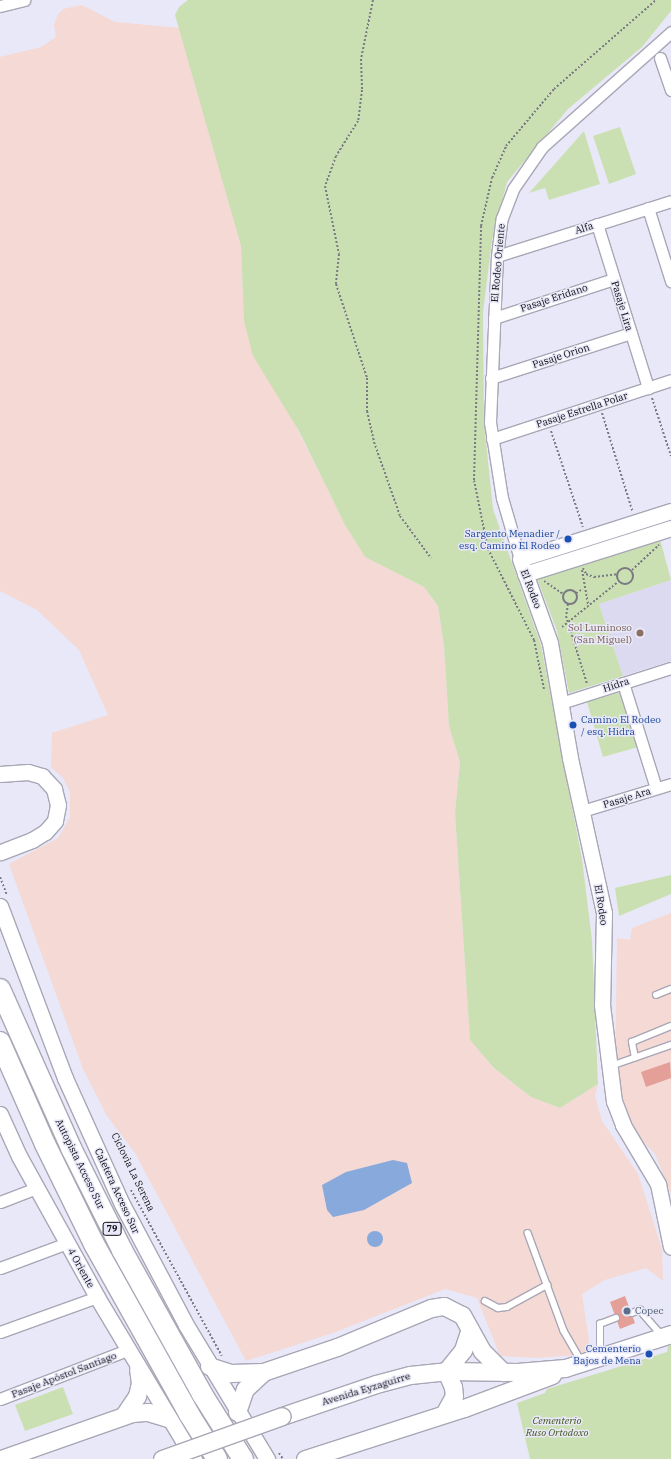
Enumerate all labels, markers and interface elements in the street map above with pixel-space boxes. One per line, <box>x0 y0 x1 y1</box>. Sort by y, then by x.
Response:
street label: Alfa <box>573 219 595 237</box>
street label: El Rodeo Oriente <box>489 223 507 303</box>
street label: Pasaje Lira <box>609 280 635 332</box>
street label: Pasaje Eridano <box>519 281 589 315</box>
street label: Pasaje Orion <box>531 341 591 371</box>
street label: Pasaje Estrella Polar <box>535 390 629 430</box>
place label: Sargento Menadier / esq. Camino El Rodeo <box>459 527 560 550</box>
marker: Sargento Menadier / esq. Camino El Rodeo <box>563 534 573 544</box>
street label: El Rodeo <box>518 568 544 610</box>
place label: Sol Luminoso (San Miguel) <box>568 621 632 644</box>
marker: Sol Luminoso (San Miguel) <box>635 628 645 638</box>
street label: Hidra <box>601 675 631 695</box>
place label: Camino El Rodeo / esq. Hidra <box>581 713 661 736</box>
marker: Camino El Rodeo / esq. Hidra <box>568 720 578 730</box>
street label: Pasaje Ara <box>602 785 652 811</box>
street label: El Rodeo <box>592 884 610 926</box>
street label: Autopista Acceso Sur <box>53 1117 107 1211</box>
street label: Ciclovìa La Serena <box>109 1131 157 1213</box>
street label: Caletera Acceso Sur <box>92 1146 142 1236</box>
road number: 79 <box>102 1222 122 1236</box>
street label: 4 Oriente <box>65 1246 97 1290</box>
place label: Copec <box>635 1305 664 1317</box>
marker: Copec <box>622 1306 632 1316</box>
place label: Cementerio Bajos de Mena <box>573 1342 641 1366</box>
street label: Pasaje Apóstol Santiago <box>10 1349 118 1401</box>
marker: Cementerio Bajos de Mena <box>644 1349 654 1359</box>
street label: Avenida Eyzaguirre <box>320 1370 412 1408</box>
park label: Cementerio Ruso Ortodoxo <box>526 1414 588 1438</box>

